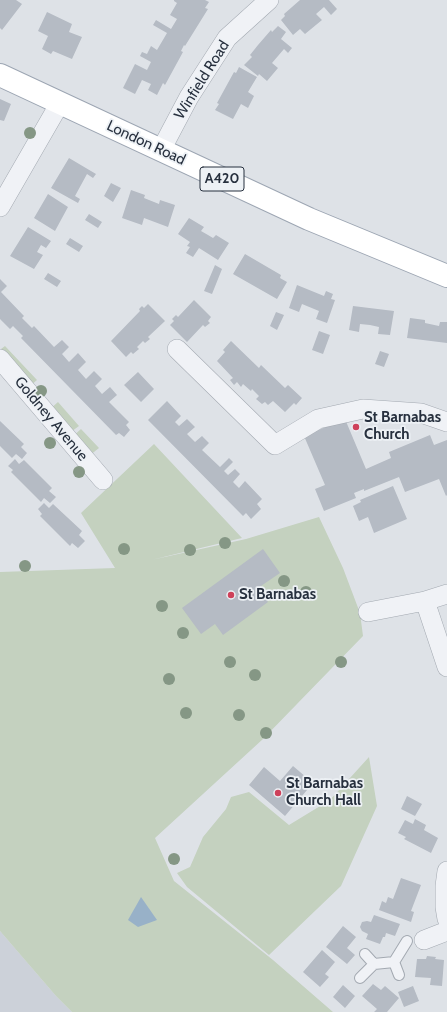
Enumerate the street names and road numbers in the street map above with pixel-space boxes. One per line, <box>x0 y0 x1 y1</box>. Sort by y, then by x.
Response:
street label: Winfield Road <box>171 37 233 123</box>
street label: London Road <box>104 117 188 169</box>
road number: A420 <box>200 167 244 191</box>
street label: Goldney Avenue <box>11 373 91 465</box>

